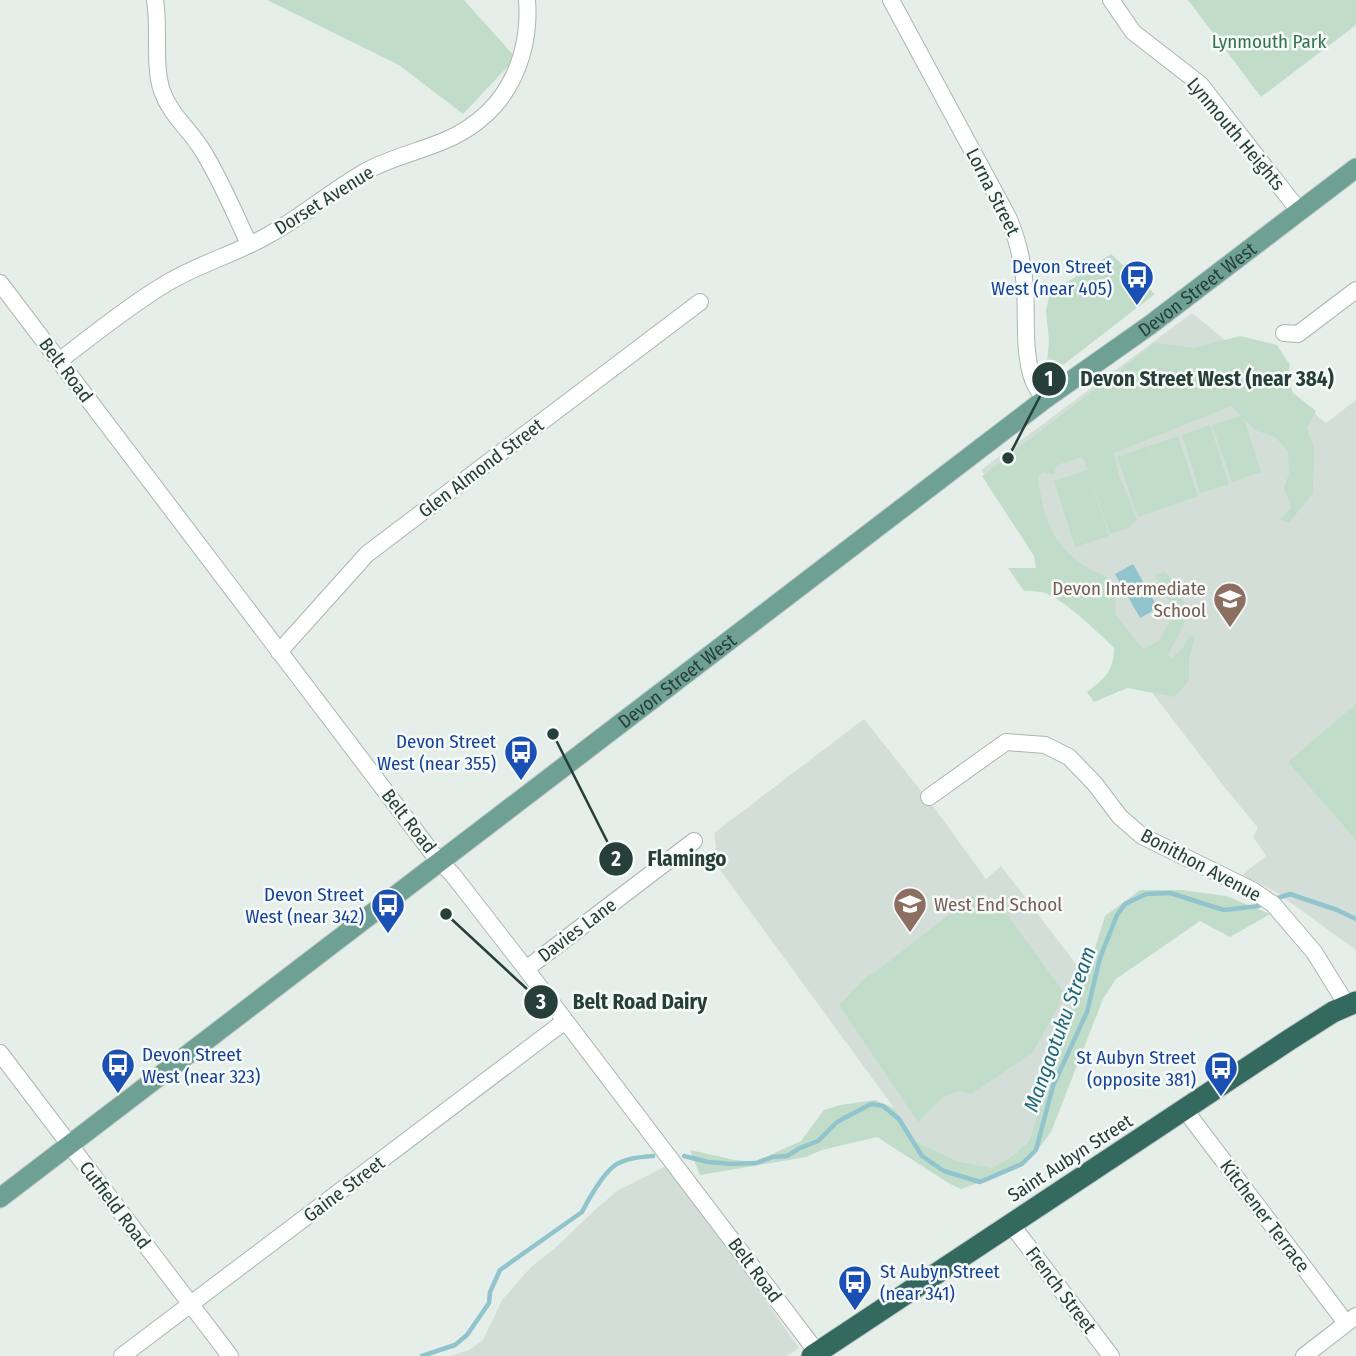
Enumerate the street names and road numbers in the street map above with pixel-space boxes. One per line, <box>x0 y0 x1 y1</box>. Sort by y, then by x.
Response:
street label: Lynmouth Heights <box>1182 73 1290 195</box>
street label: Lorna Street <box>961 144 1025 240</box>
street label: Dorset Avenue <box>270 160 378 240</box>
street label: Devon Street West <box>1134 236 1261 341</box>
street label: Belt Road <box>34 333 98 407</box>
street label: Glen Almond Street <box>414 413 549 523</box>
street label: Devon Street West <box>613 628 741 733</box>
street label: Belt Road <box>377 784 441 858</box>
street label: Bonithon Avenue <box>1137 824 1265 906</box>
street label: Davies Lane <box>533 893 621 967</box>
street label: Saint Aubyn Street <box>1003 1109 1137 1207</box>
street label: Gaine Street <box>299 1151 390 1227</box>
street label: Kitchener Terrace <box>1215 1155 1315 1277</box>
street label: Cutfield Road <box>75 1157 155 1253</box>
street label: Belt Road <box>723 1233 787 1307</box>
street label: French Street <box>1021 1242 1101 1338</box>

